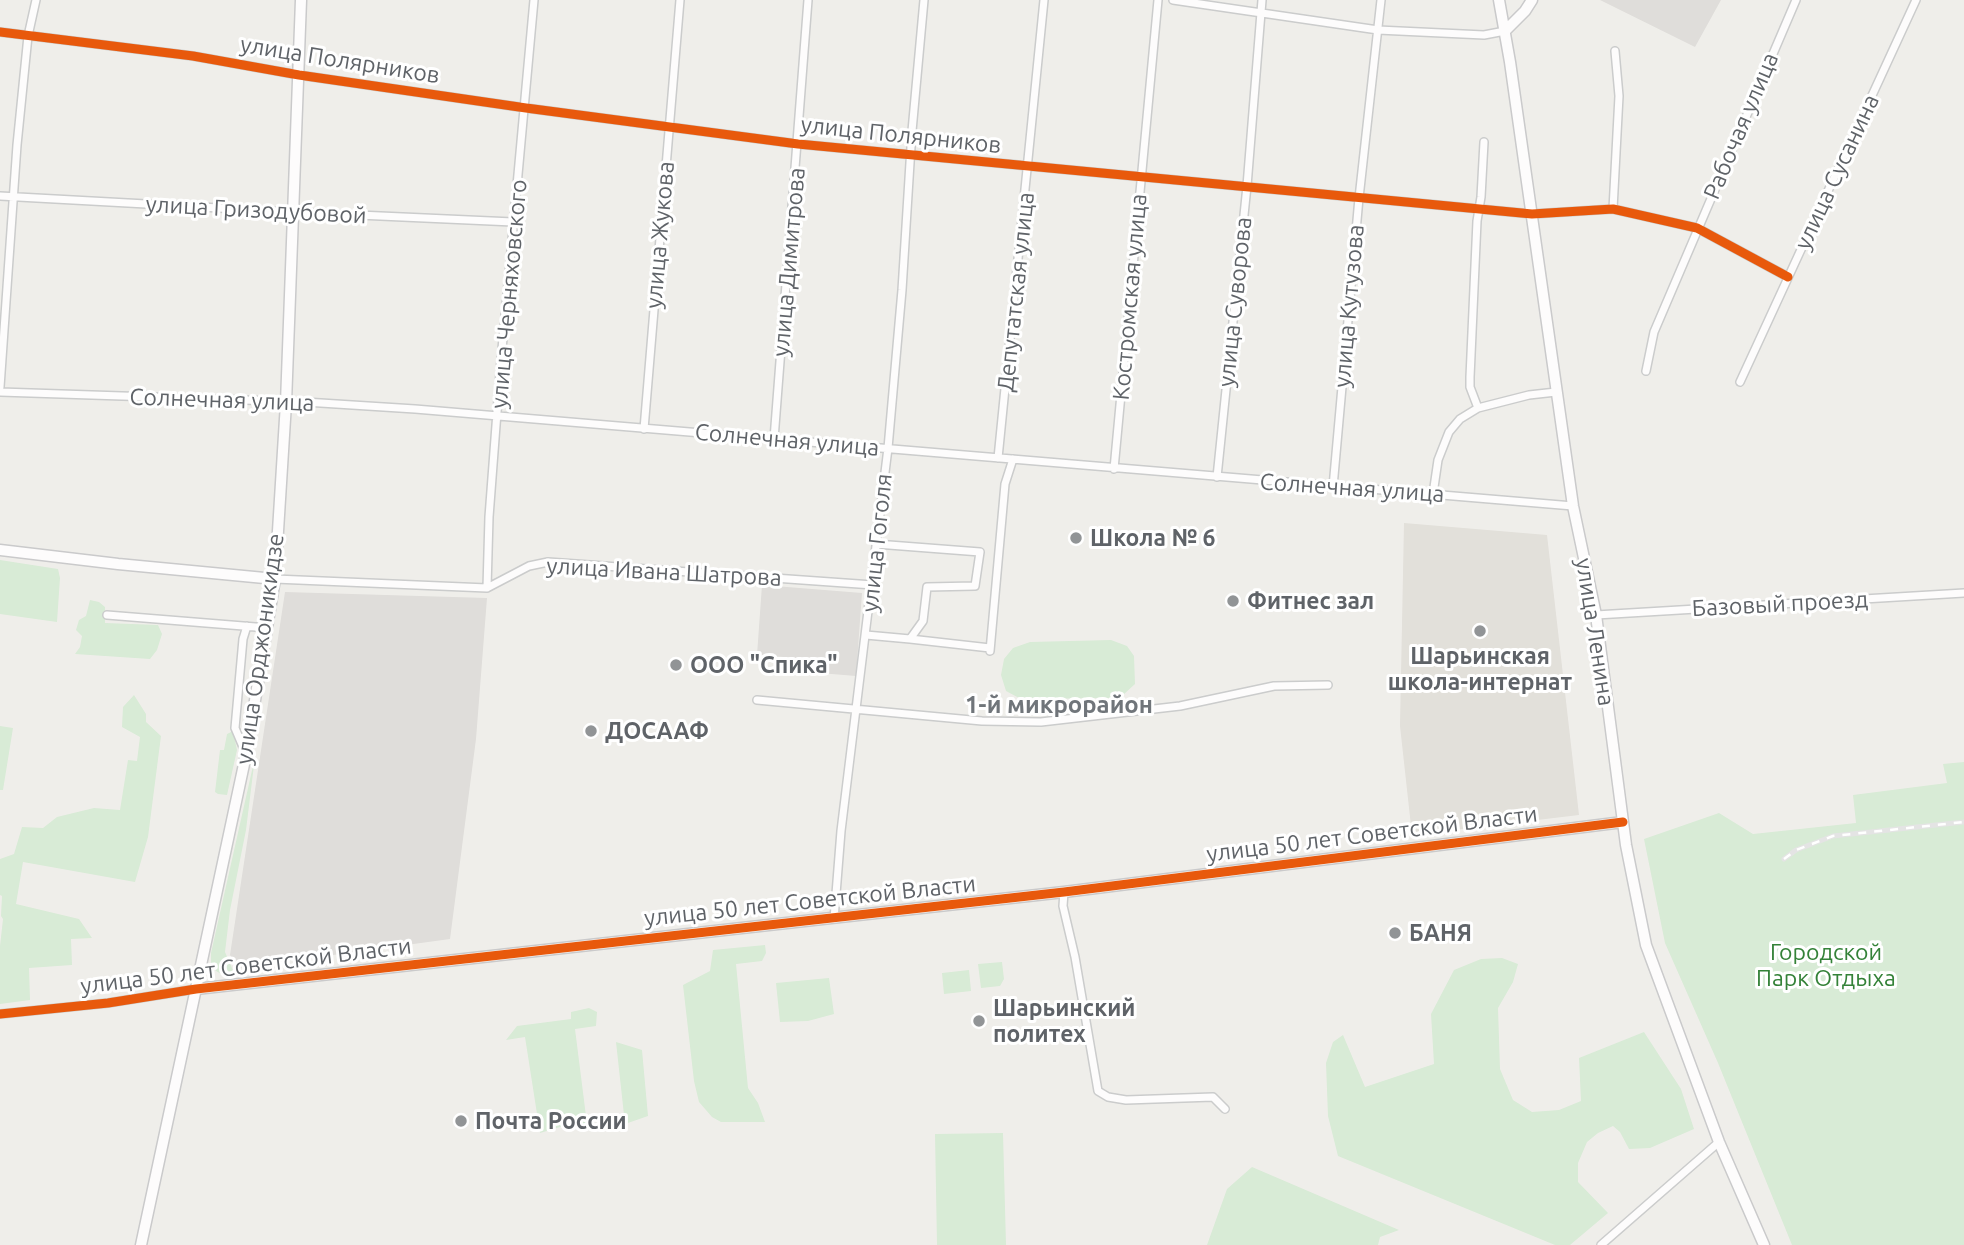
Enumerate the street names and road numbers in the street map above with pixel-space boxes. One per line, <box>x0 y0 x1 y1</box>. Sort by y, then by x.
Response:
street label: улица Полярников <box>238 31 442 89</box>
street label: Рабочая улица <box>1698 48 1784 204</box>
street label: улица Сусанина <box>1789 90 1885 254</box>
street label: улица Полярников <box>799 111 1003 159</box>
street label: улица Жукова <box>640 160 680 310</box>
street label: улица Димитрова <box>767 166 811 358</box>
street label: улица Черняховского <box>485 178 533 410</box>
street label: улица Гризодубовой <box>145 190 367 230</box>
street label: Депутатская улица <box>992 191 1040 393</box>
street label: Костромская улица <box>1107 193 1153 401</box>
street label: улица Суворова <box>1212 216 1258 388</box>
street label: улица Кутузова <box>1328 223 1370 389</box>
street label: Солнечная улица <box>129 383 315 417</box>
street label: Солнечная улица <box>694 418 880 462</box>
street label: Солнечная улица <box>1259 468 1445 508</box>
street label: улица Гоголя <box>856 472 898 614</box>
street label: улица Орджоникидзе <box>230 532 290 766</box>
street label: улица Ивана Шатрова <box>546 552 782 592</box>
street label: улица Ленина <box>1570 556 1620 708</box>
street label: Базовый проезд <box>1691 586 1869 622</box>
street label: улица 50 лет Советской Власти <box>1205 800 1539 868</box>
street label: улица 50 лет Советской Власти <box>643 870 977 932</box>
street label: улица 50 лет Советской Власти <box>79 932 413 1000</box>

